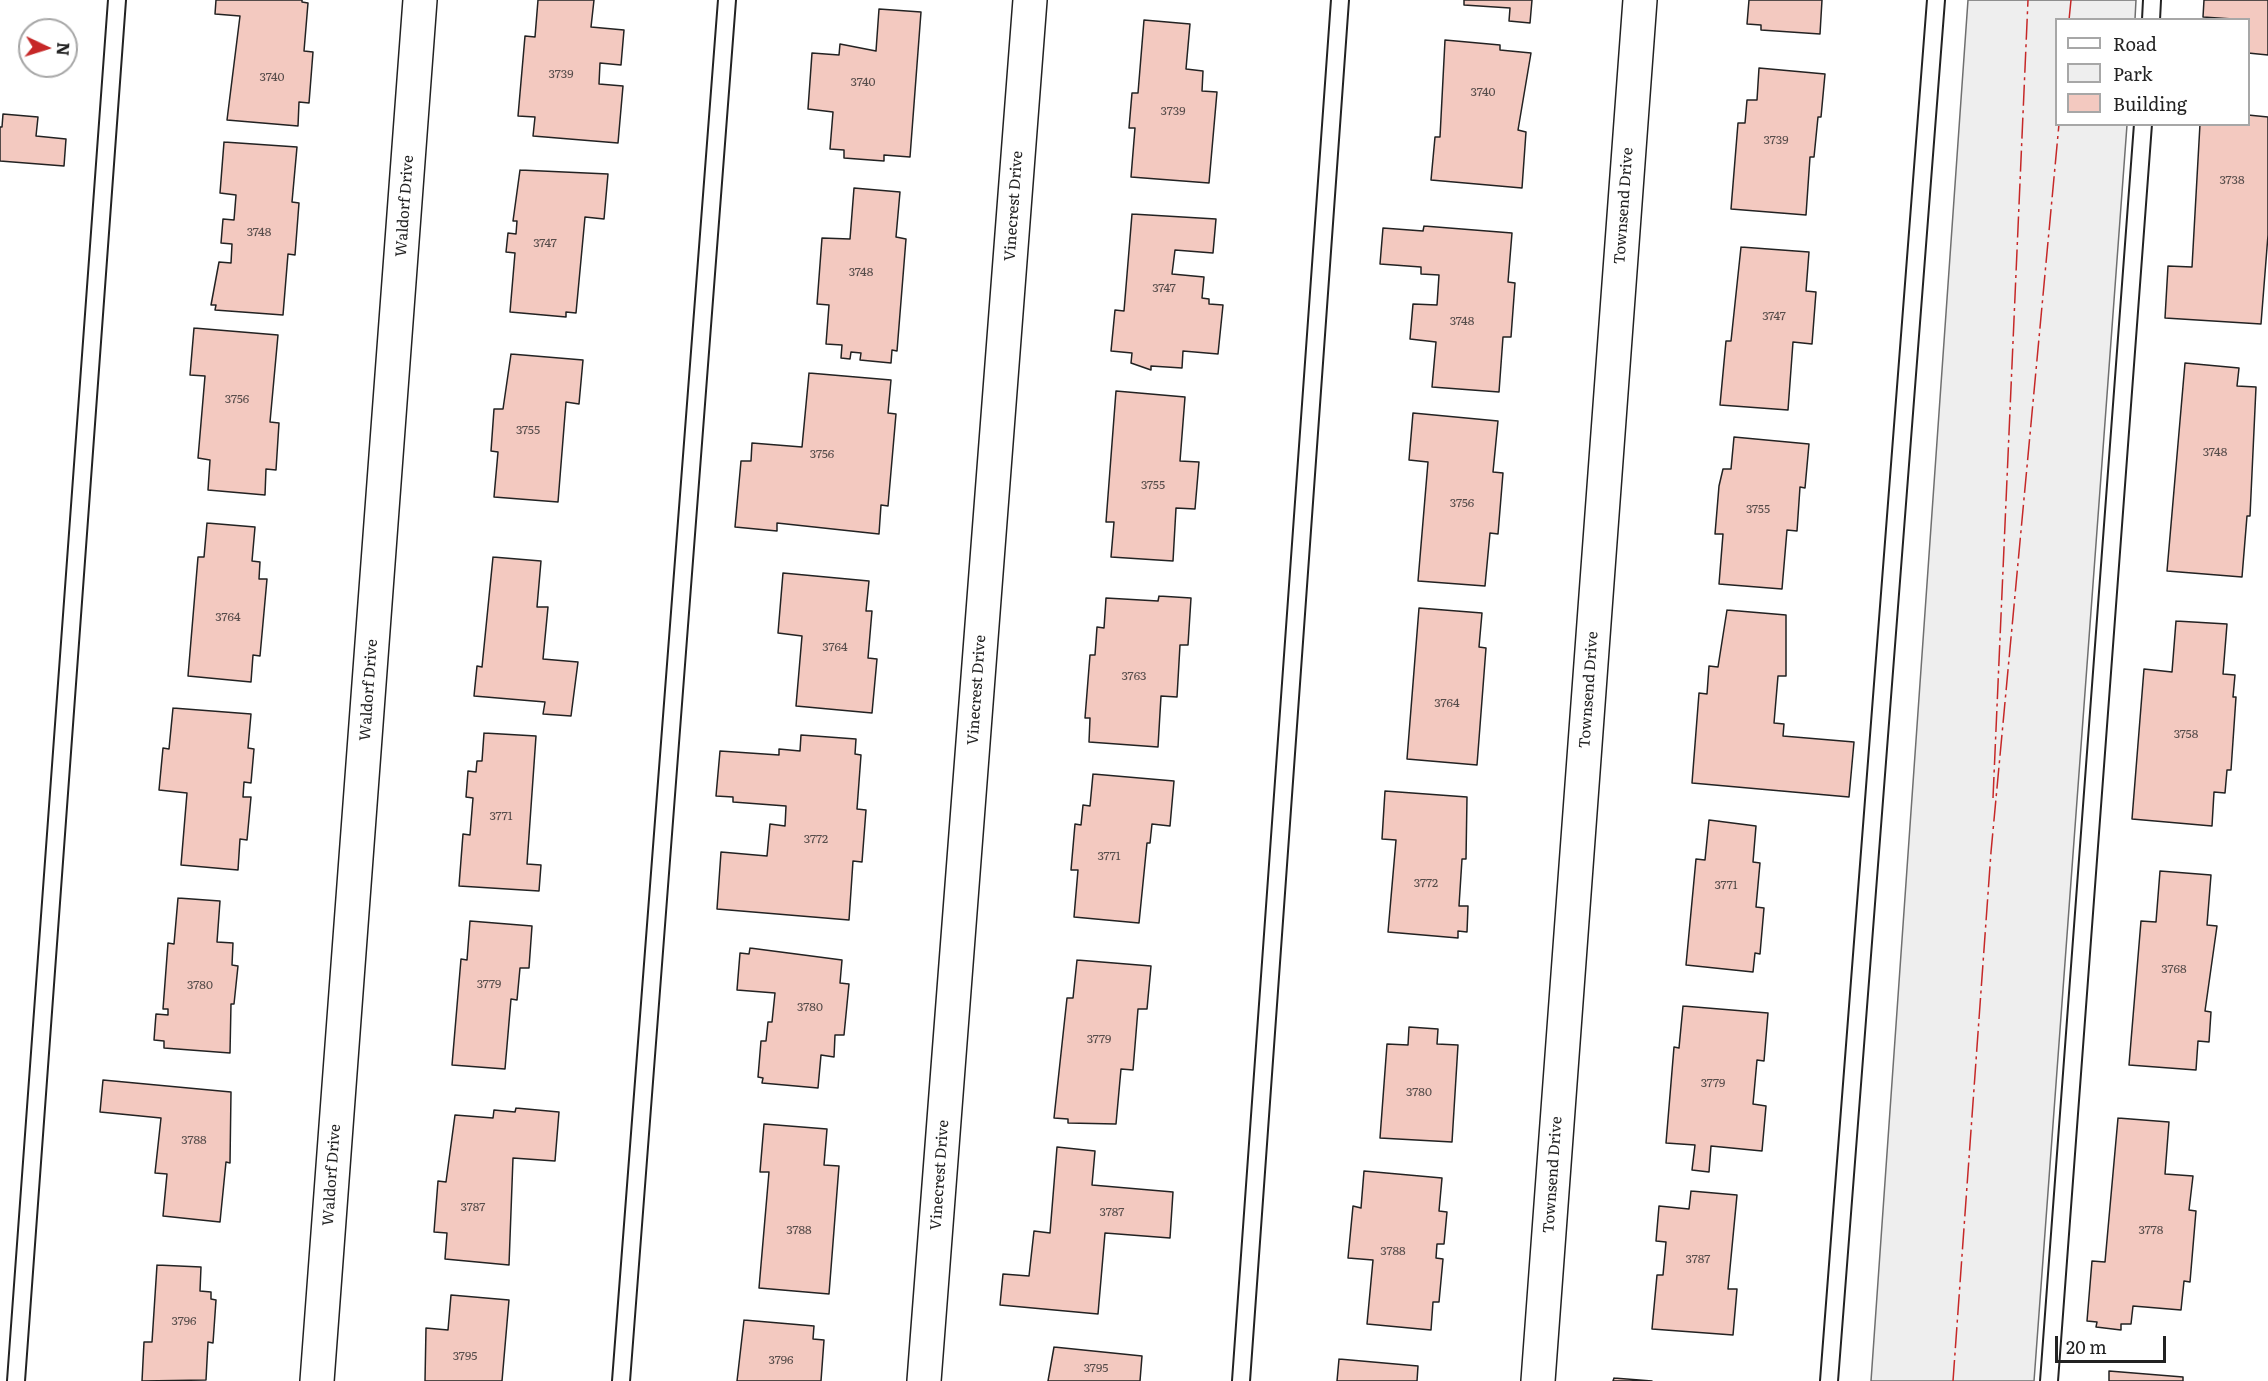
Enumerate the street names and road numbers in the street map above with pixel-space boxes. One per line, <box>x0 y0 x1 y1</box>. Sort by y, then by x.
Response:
street label: Townsend Drive <box>1611 147 1637 265</box>
street label: Vinecrest Drive <box>1001 150 1027 262</box>
street label: Waldorf Drive <box>392 154 418 258</box>
street label: Townsend Drive <box>1576 631 1602 749</box>
street label: Vinecrest Drive <box>964 634 990 746</box>
street label: Waldorf Drive <box>356 638 382 742</box>
street label: Townsend Drive <box>1540 1116 1566 1234</box>
street label: Vinecrest Drive <box>927 1119 953 1231</box>
street label: Waldorf Drive <box>319 1123 345 1227</box>

